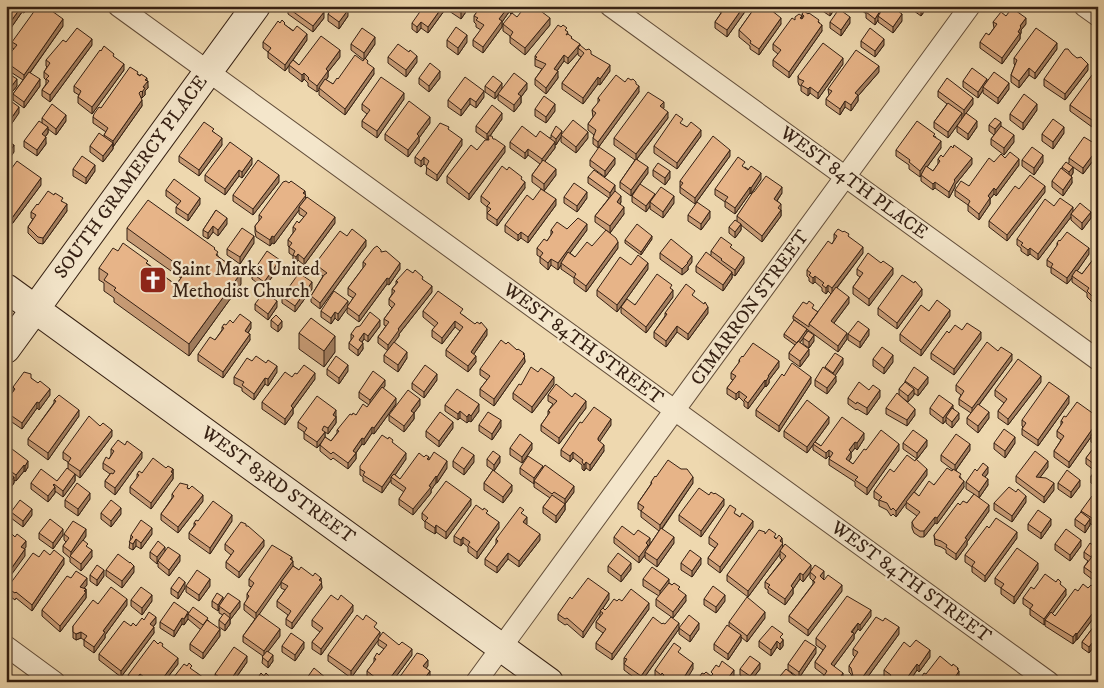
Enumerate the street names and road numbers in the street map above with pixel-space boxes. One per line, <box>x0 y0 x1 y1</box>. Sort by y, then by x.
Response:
street label: SOUTH GRAMERCY PLACE <box>50 71 212 283</box>
street label: WEST 84TH PLACE <box>775 121 932 244</box>
street label: CIMARRON STREET <box>686 225 814 390</box>
street label: WEST 84TH STREET <box>498 278 668 410</box>
street label: WEST 83RD STREET <box>196 421 360 549</box>
street label: WEST 84TH STREET <box>826 516 996 648</box>

